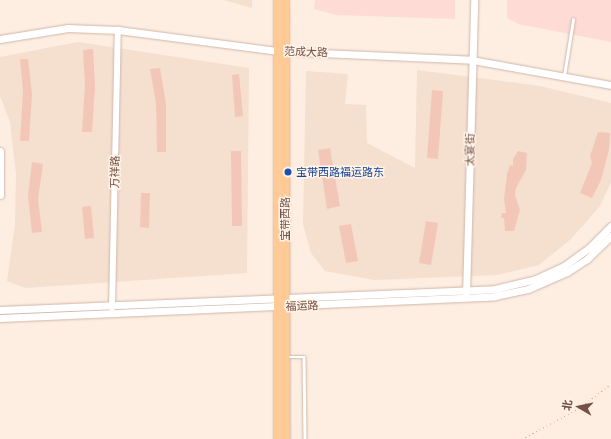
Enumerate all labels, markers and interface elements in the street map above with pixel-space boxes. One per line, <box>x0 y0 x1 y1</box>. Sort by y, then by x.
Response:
street label: 范成大路 <box>284 45 328 59</box>
street label: 太宴街 <box>463 133 477 167</box>
street label: 万祥路 <box>108 155 122 189</box>
place label: 宝带西路福运路东 <box>296 165 384 179</box>
marker: 宝带西路福运路东 <box>283 167 293 177</box>
street label: 宝带西路 <box>278 197 292 241</box>
street label: 福运路 <box>285 299 319 313</box>
north arrow <box>559 387 599 427</box>
text: 北 <box>559 399 575 412</box>

